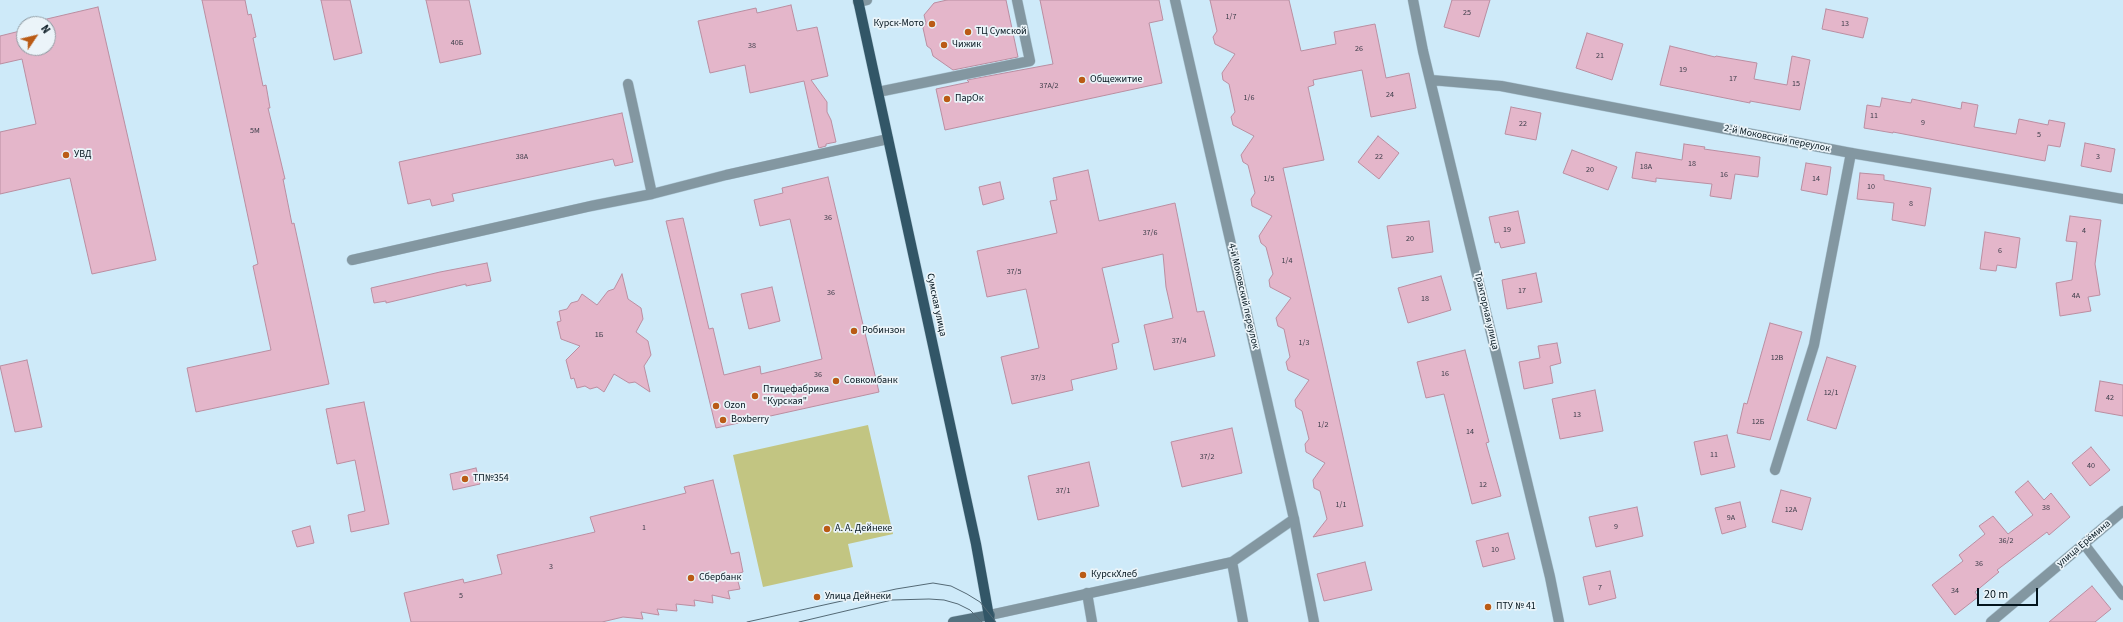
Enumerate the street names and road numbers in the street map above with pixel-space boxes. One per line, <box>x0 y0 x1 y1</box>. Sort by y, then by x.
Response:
street label: 2-й Моковский переулок <box>1723 123 1831 155</box>
street label: 4-й Моковский переулок <box>1225 242 1261 350</box>
street label: Тракторная улица <box>1471 271 1501 351</box>
street label: Сумская улица <box>923 272 949 338</box>
street label: улица Ерёмина <box>2055 518 2113 570</box>

